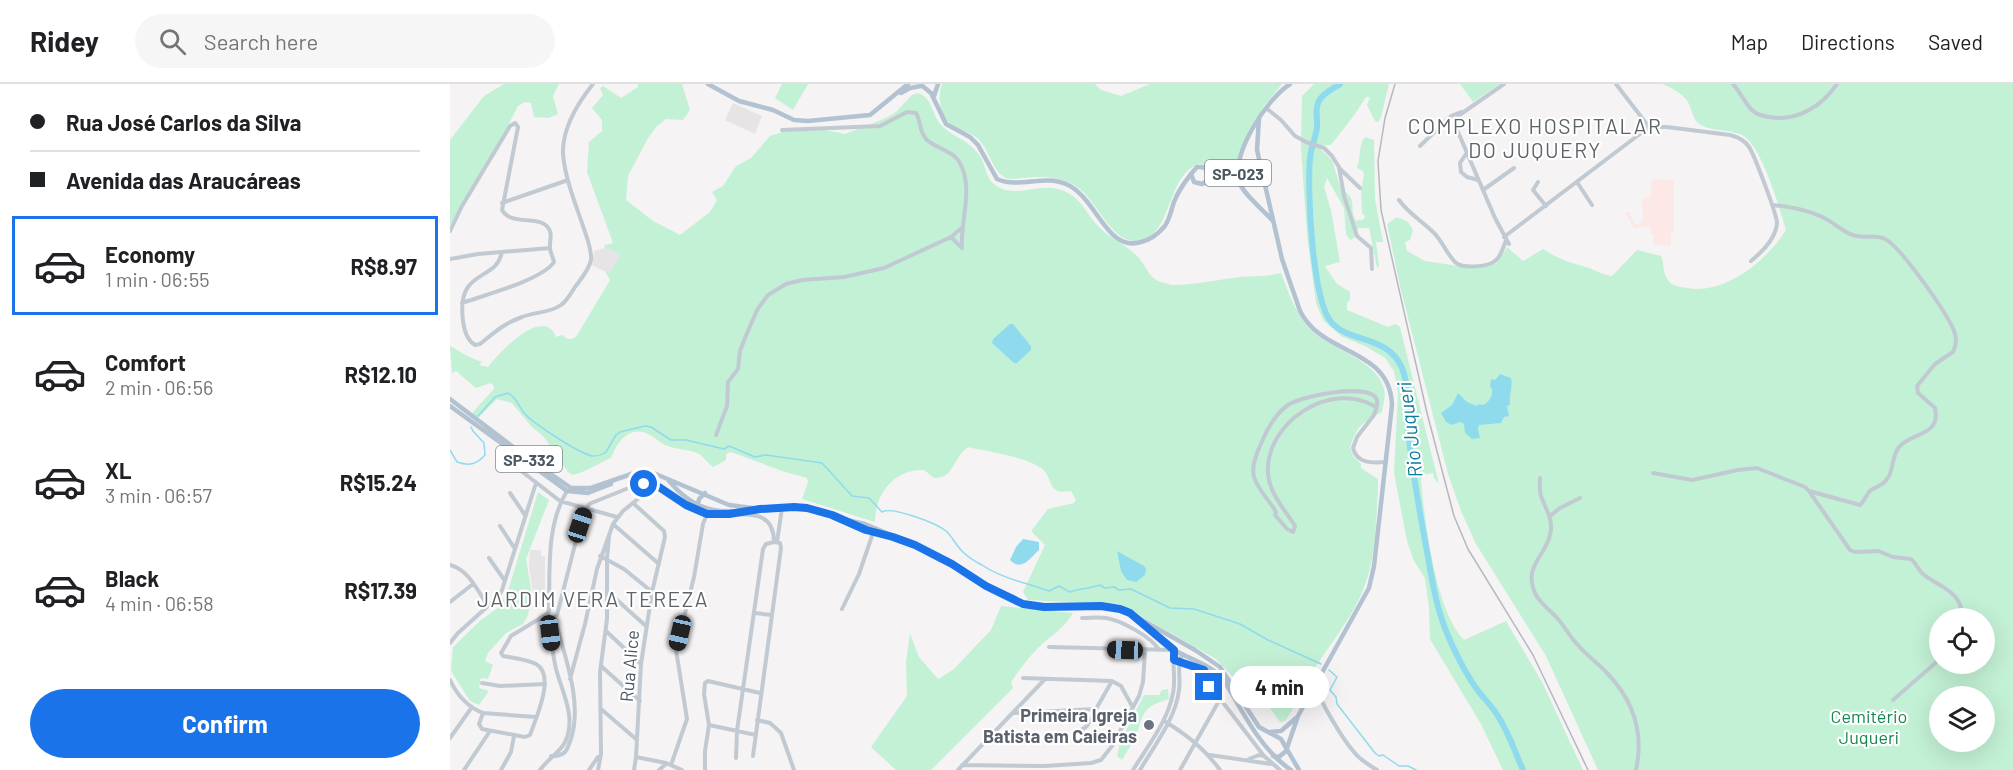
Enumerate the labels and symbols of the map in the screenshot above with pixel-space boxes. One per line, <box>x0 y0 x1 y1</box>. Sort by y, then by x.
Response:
district label: COMPLEXO HOSPITALAR DO JUQUERY <box>1408 113 1662 162</box>
road number: SP-023 <box>1205 160 1271 186</box>
water label: Rio Juqueri <box>1391 381 1427 479</box>
road number: SP-332 <box>496 446 562 472</box>
route start <box>630 470 657 497</box>
car <box>566 505 594 545</box>
district label: JARDIM VERA TEREZA <box>477 586 709 611</box>
car <box>667 613 693 653</box>
car <box>539 614 561 652</box>
street label: Rua Alice <box>615 629 643 703</box>
car <box>1107 640 1143 660</box>
callout: 4 min <box>1230 666 1329 708</box>
route end <box>1195 673 1222 700</box>
place label: Primeira Igreja Batista em Caieiras <box>983 704 1137 747</box>
park label: Cemitério Juqueri <box>1831 705 1907 748</box>
marker: Primeira Igreja Batista em Caieiras <box>1142 718 1156 732</box>

